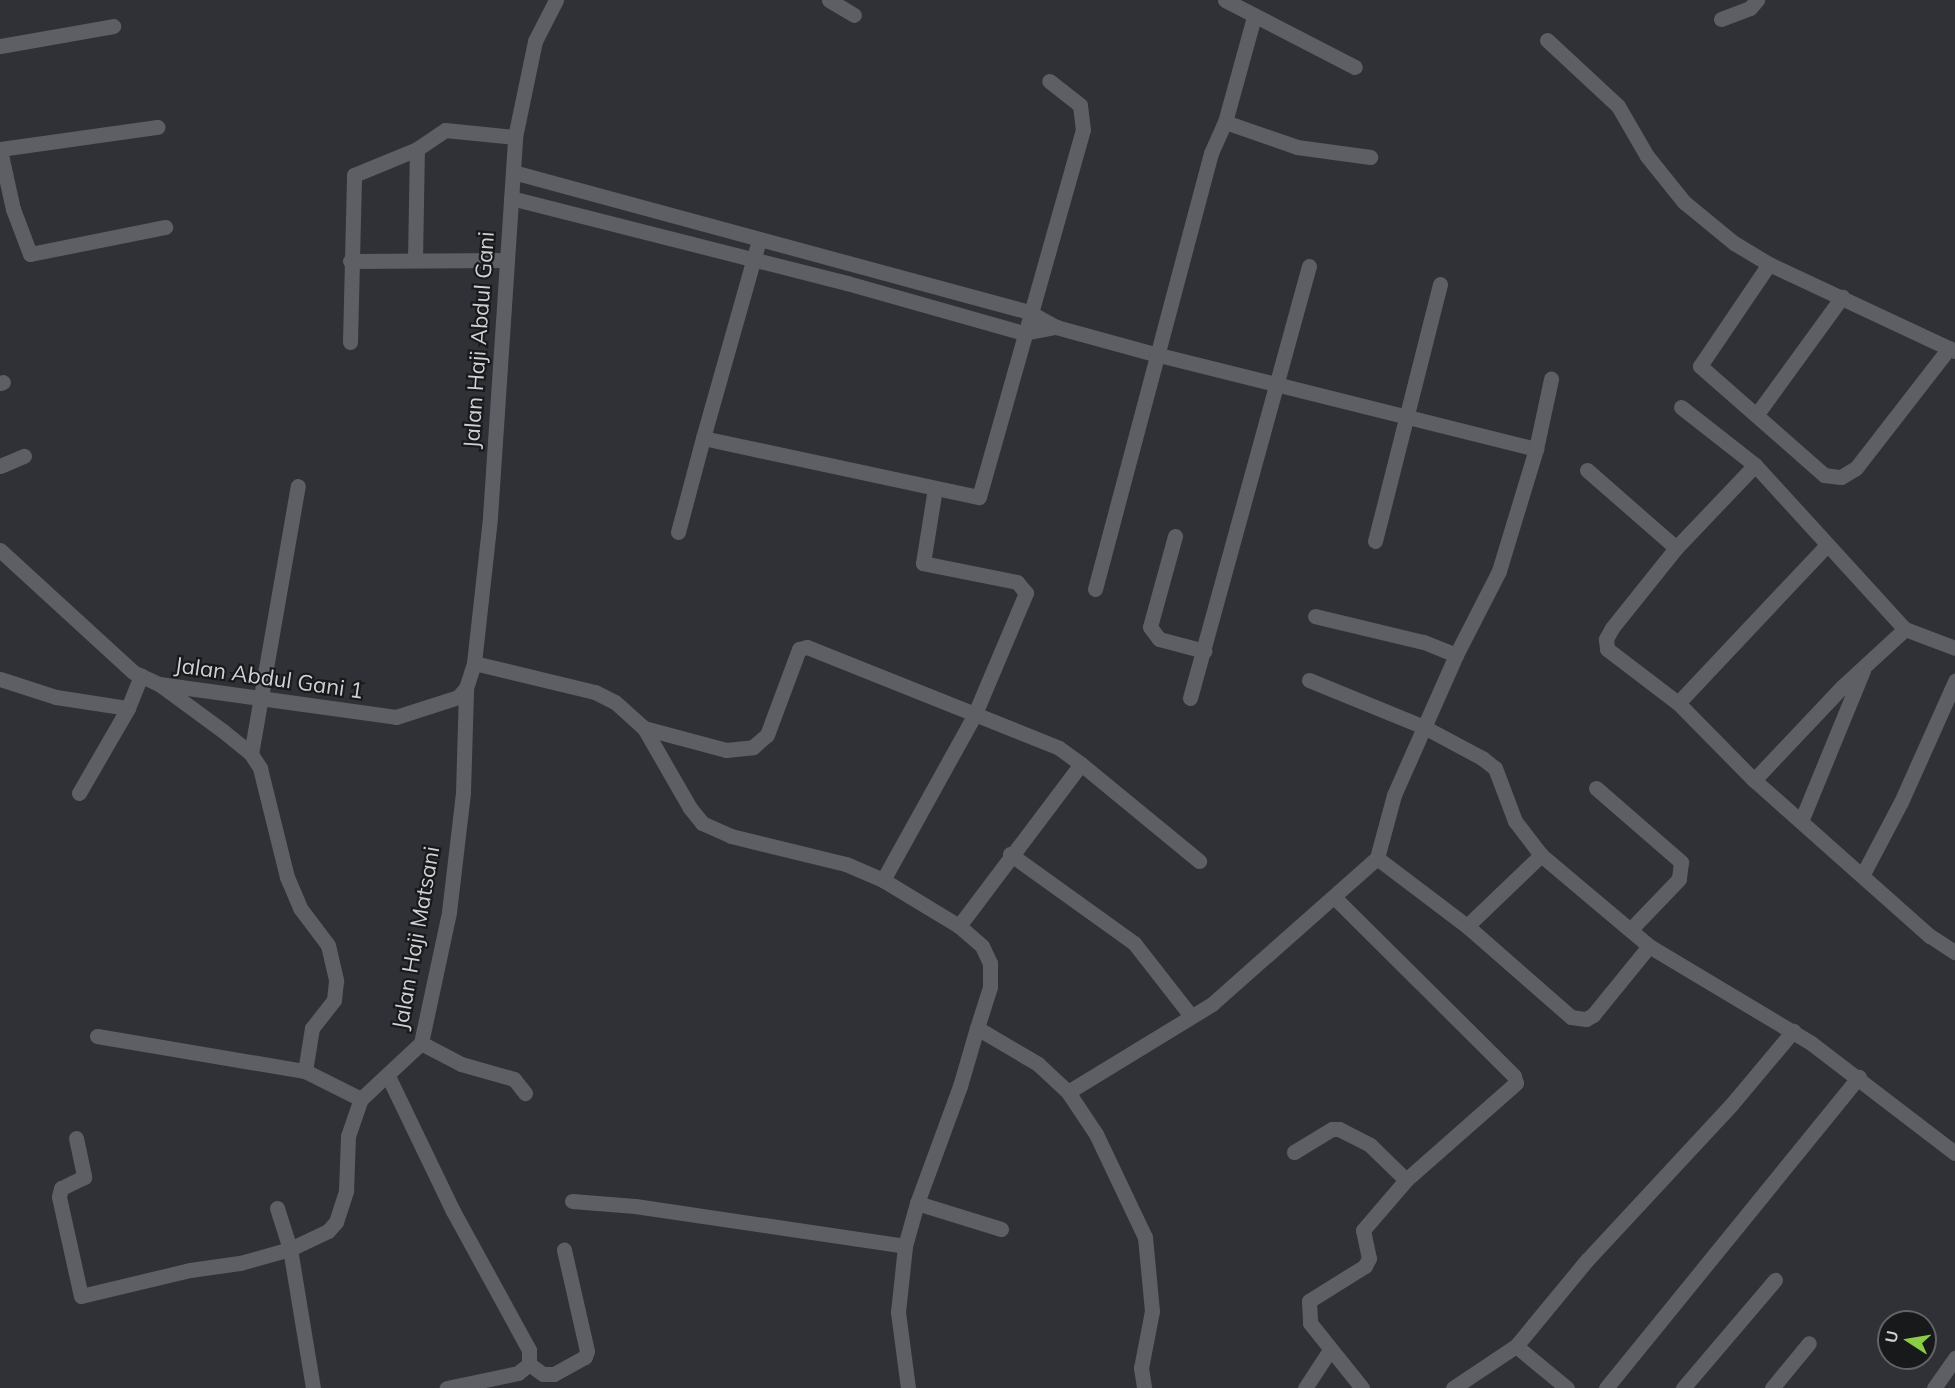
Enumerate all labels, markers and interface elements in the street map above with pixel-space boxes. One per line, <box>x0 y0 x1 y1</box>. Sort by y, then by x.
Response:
street label: Jalan Haji Abdul Gani <box>458 231 500 449</box>
street label: Jalan Abdul Gani 1 <box>173 652 365 704</box>
street label: Jalan Haji Matsani <box>387 844 445 1032</box>
north arrow <box>1877 1310 1937 1370</box>
text: U <box>1880 1329 1902 1345</box>

